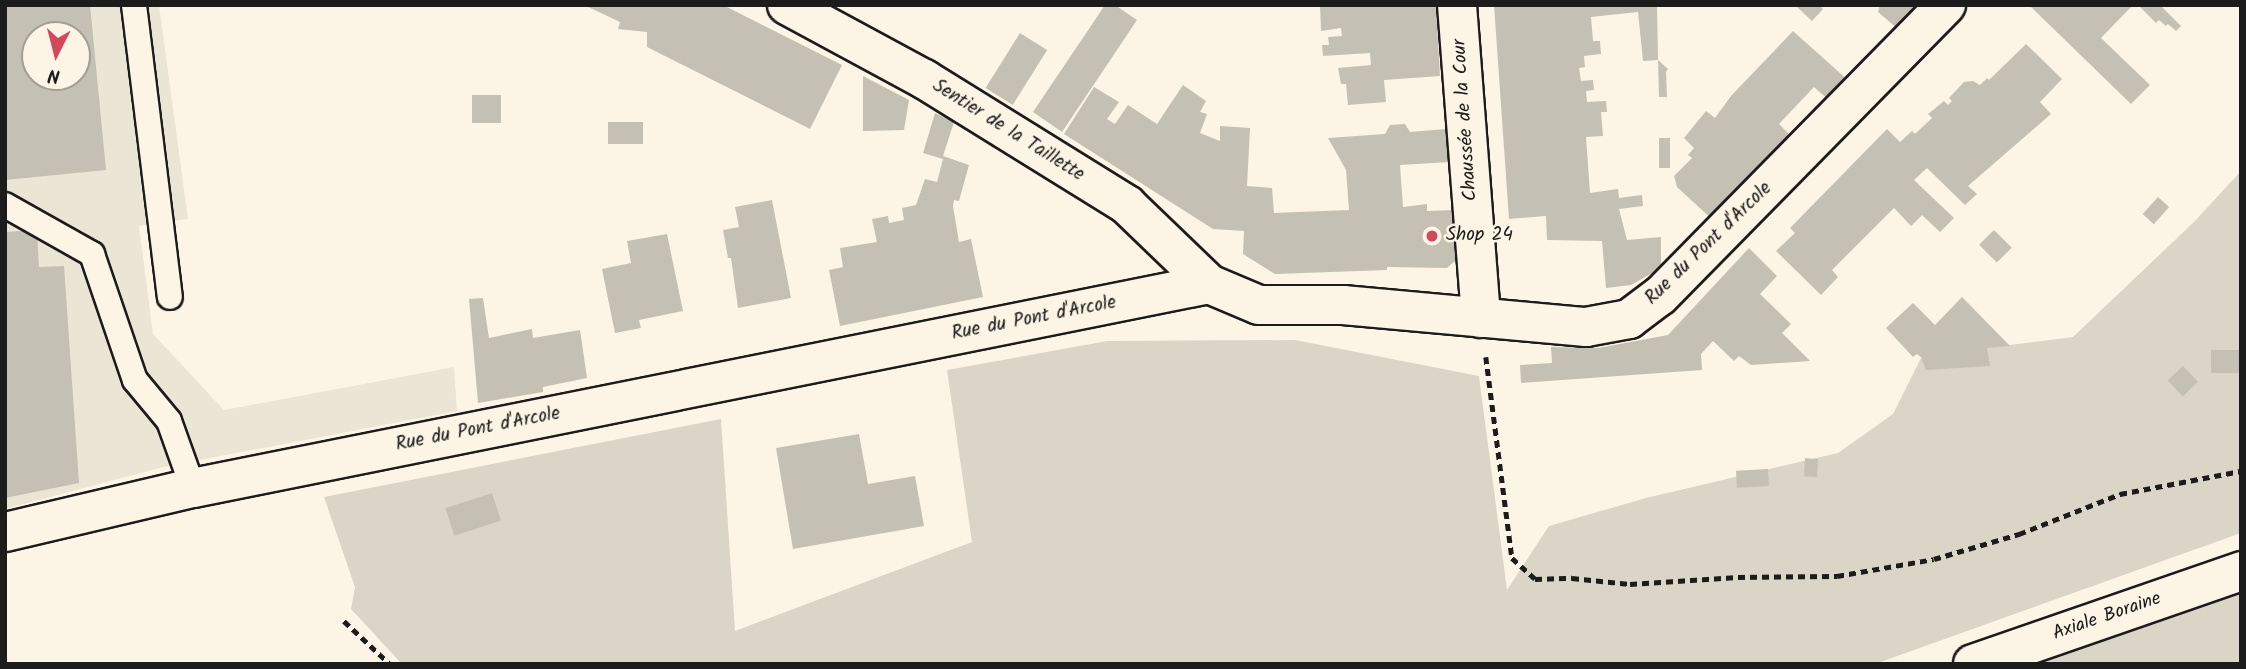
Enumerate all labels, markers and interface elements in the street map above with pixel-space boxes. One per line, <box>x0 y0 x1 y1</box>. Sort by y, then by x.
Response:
north arrow <box>21 21 91 91</box>
street label: Chaussée de la Cour <box>1449 38 1483 202</box>
text: N <box>46 59 62 90</box>
street label: Sentier de la Taillette <box>928 75 1088 187</box>
street label: Rue du Pont d'Arcole <box>1641 178 1777 310</box>
place label: Shop 24 <box>1446 225 1513 247</box>
marker: Shop 24 <box>1424 228 1440 244</box>
street label: Rue du Pont d'Arcole <box>950 292 1118 346</box>
street label: Rue du Pont d'Arcole <box>394 403 562 457</box>
street label: Axiale Boraine <box>2050 588 2164 646</box>

